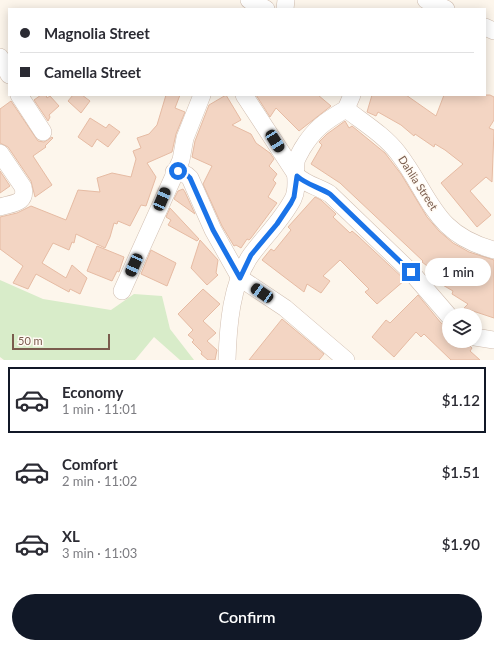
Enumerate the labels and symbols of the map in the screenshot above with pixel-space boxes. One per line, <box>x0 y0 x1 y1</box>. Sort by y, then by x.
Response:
car <box>264 128 286 154</box>
street label: Dahlia Street <box>396 153 441 212</box>
route start <box>169 162 187 180</box>
car <box>152 186 172 212</box>
car <box>124 252 144 278</box>
callout: 1 min <box>425 258 491 286</box>
route end <box>402 263 420 281</box>
car <box>249 281 275 305</box>
scale bar <box>12 332 110 351</box>

